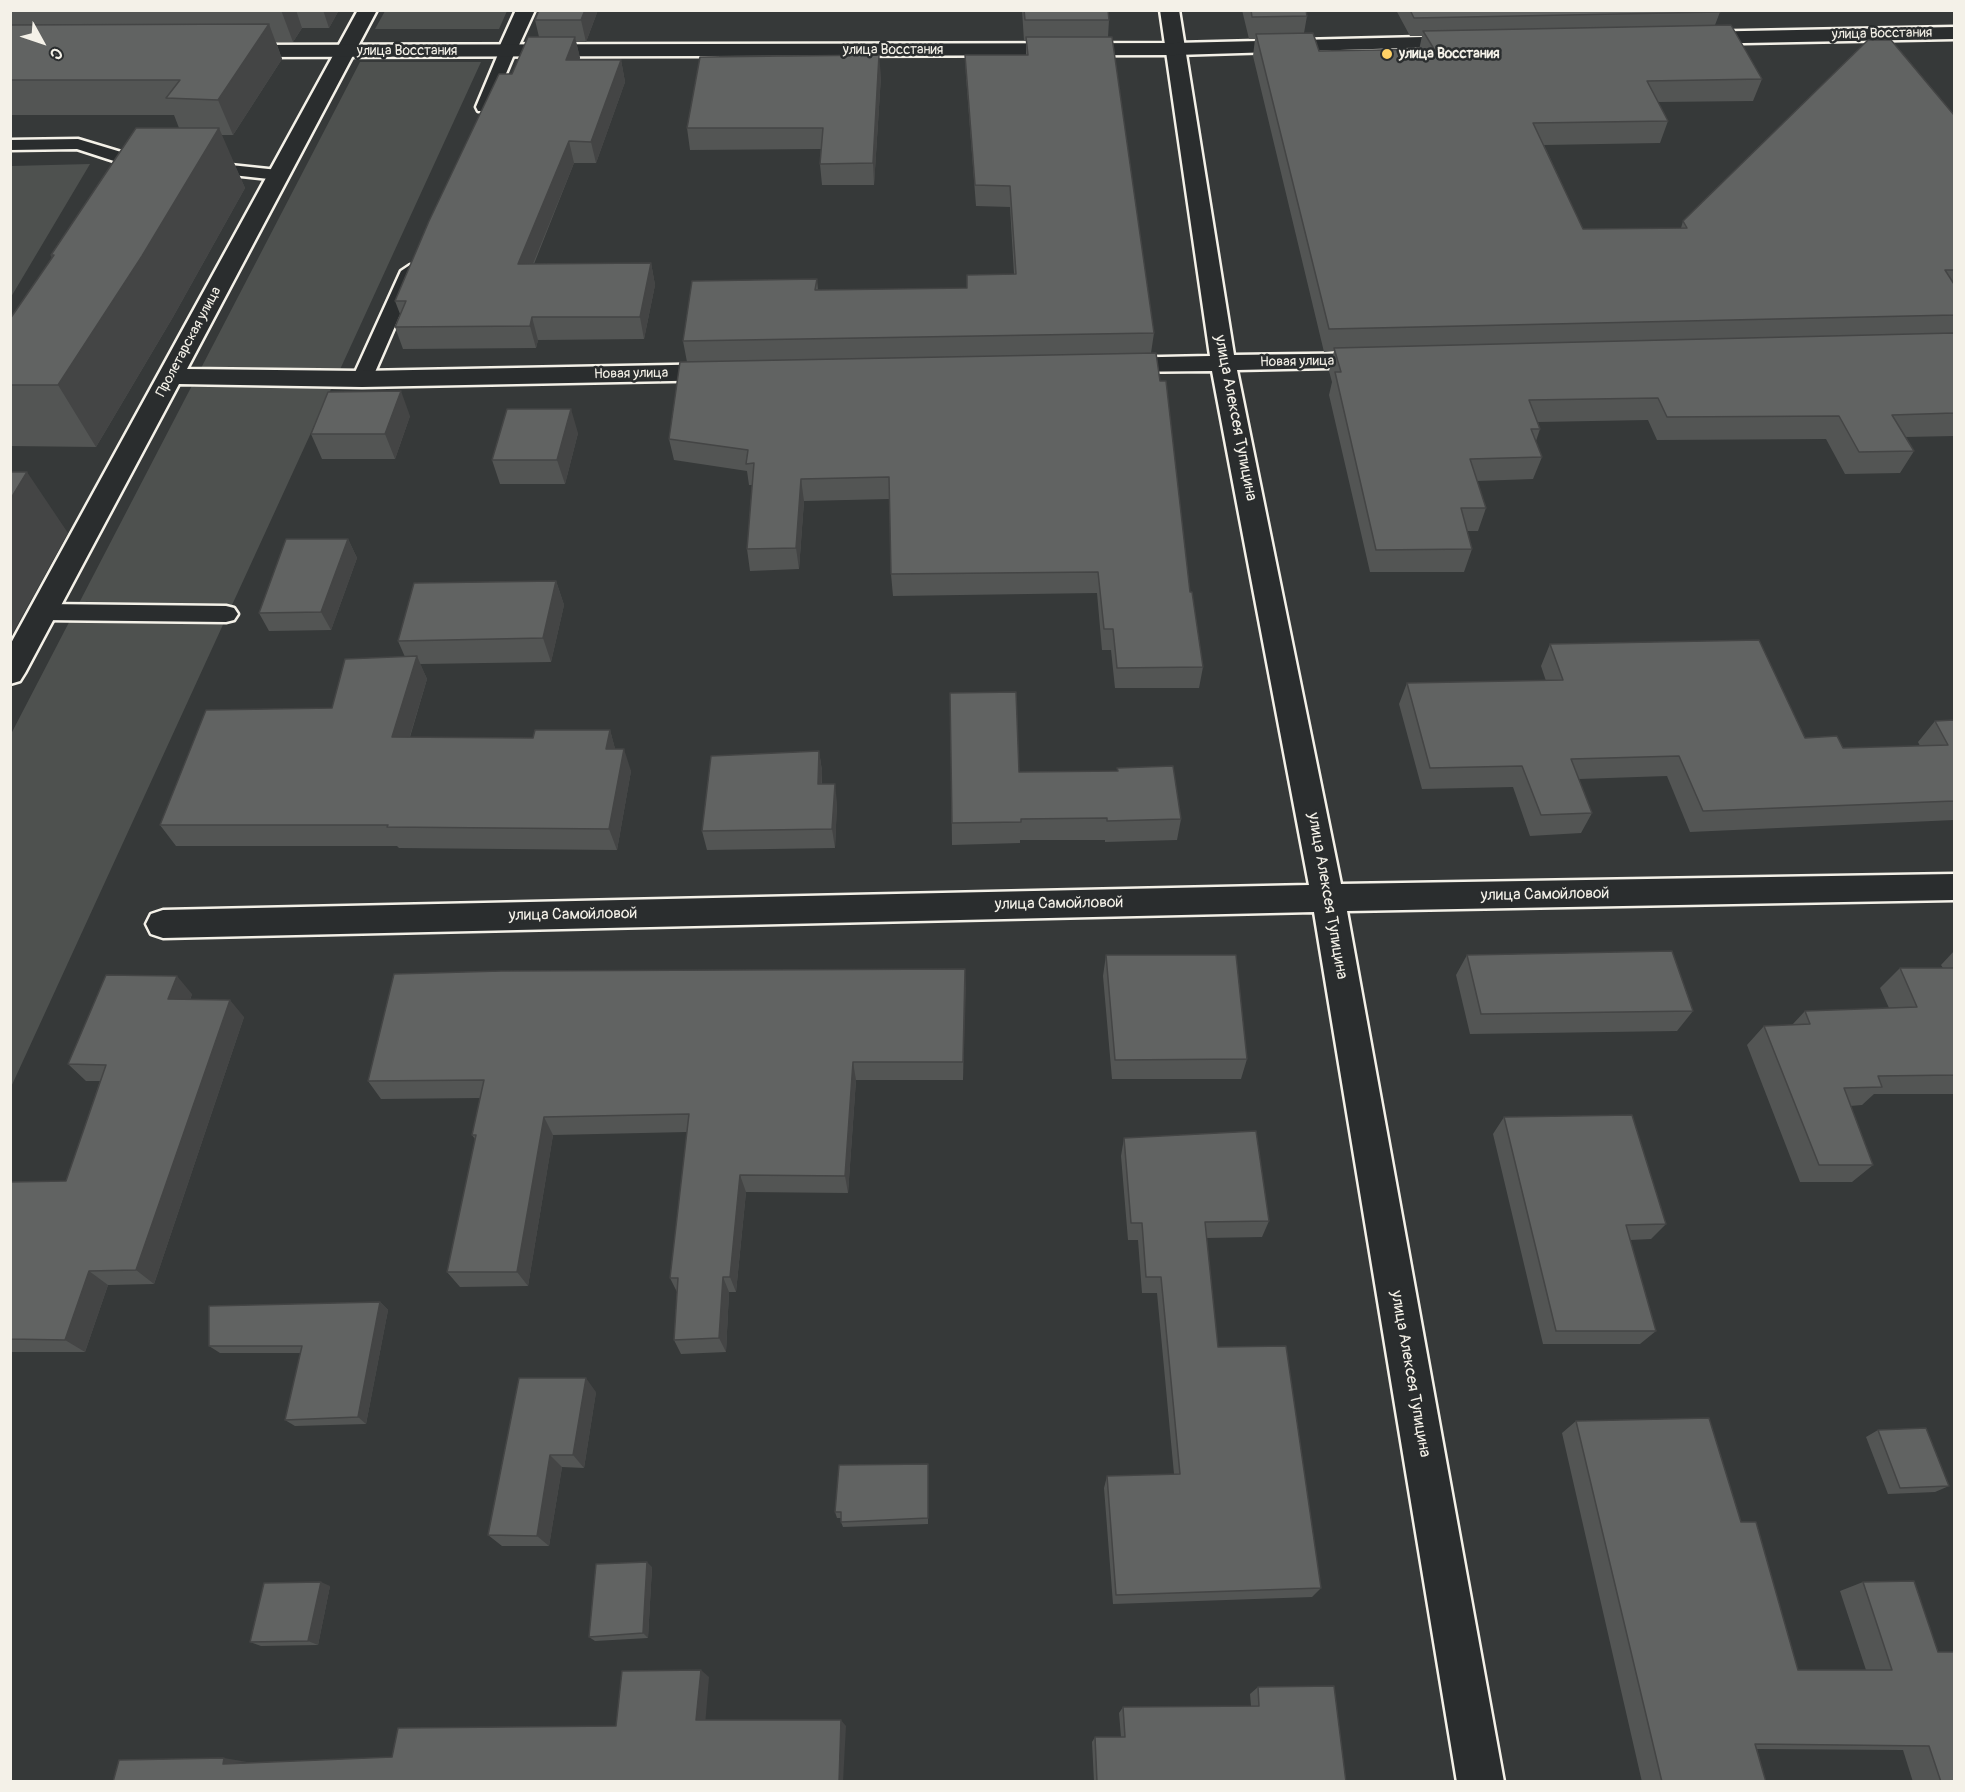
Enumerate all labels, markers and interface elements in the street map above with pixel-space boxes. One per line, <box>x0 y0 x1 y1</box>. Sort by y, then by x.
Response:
north arrow <box>12 12 72 72</box>
street label: улица Восстания <box>1832 25 1932 43</box>
street label: улица Восстания <box>843 42 943 58</box>
text: С <box>45 43 67 64</box>
street label: улица Восстания <box>357 43 457 59</box>
place label: улица Восстания <box>1399 46 1500 62</box>
marker: улица Восстания <box>1380 47 1394 61</box>
street label: Пролетарская улица <box>153 284 225 400</box>
street label: улица Алексея Тупицина <box>1209 333 1261 503</box>
street label: Новая улица <box>1260 353 1334 371</box>
street label: Новая улица <box>594 365 668 383</box>
street label: улица Алексея Тупицина <box>1303 811 1351 981</box>
street label: улица Самойловой <box>1481 884 1609 906</box>
street label: улица Самойловой <box>995 893 1123 915</box>
street label: улица Самойловой <box>509 904 637 926</box>
street label: улица Алексея Тупицина <box>1386 1289 1434 1459</box>

